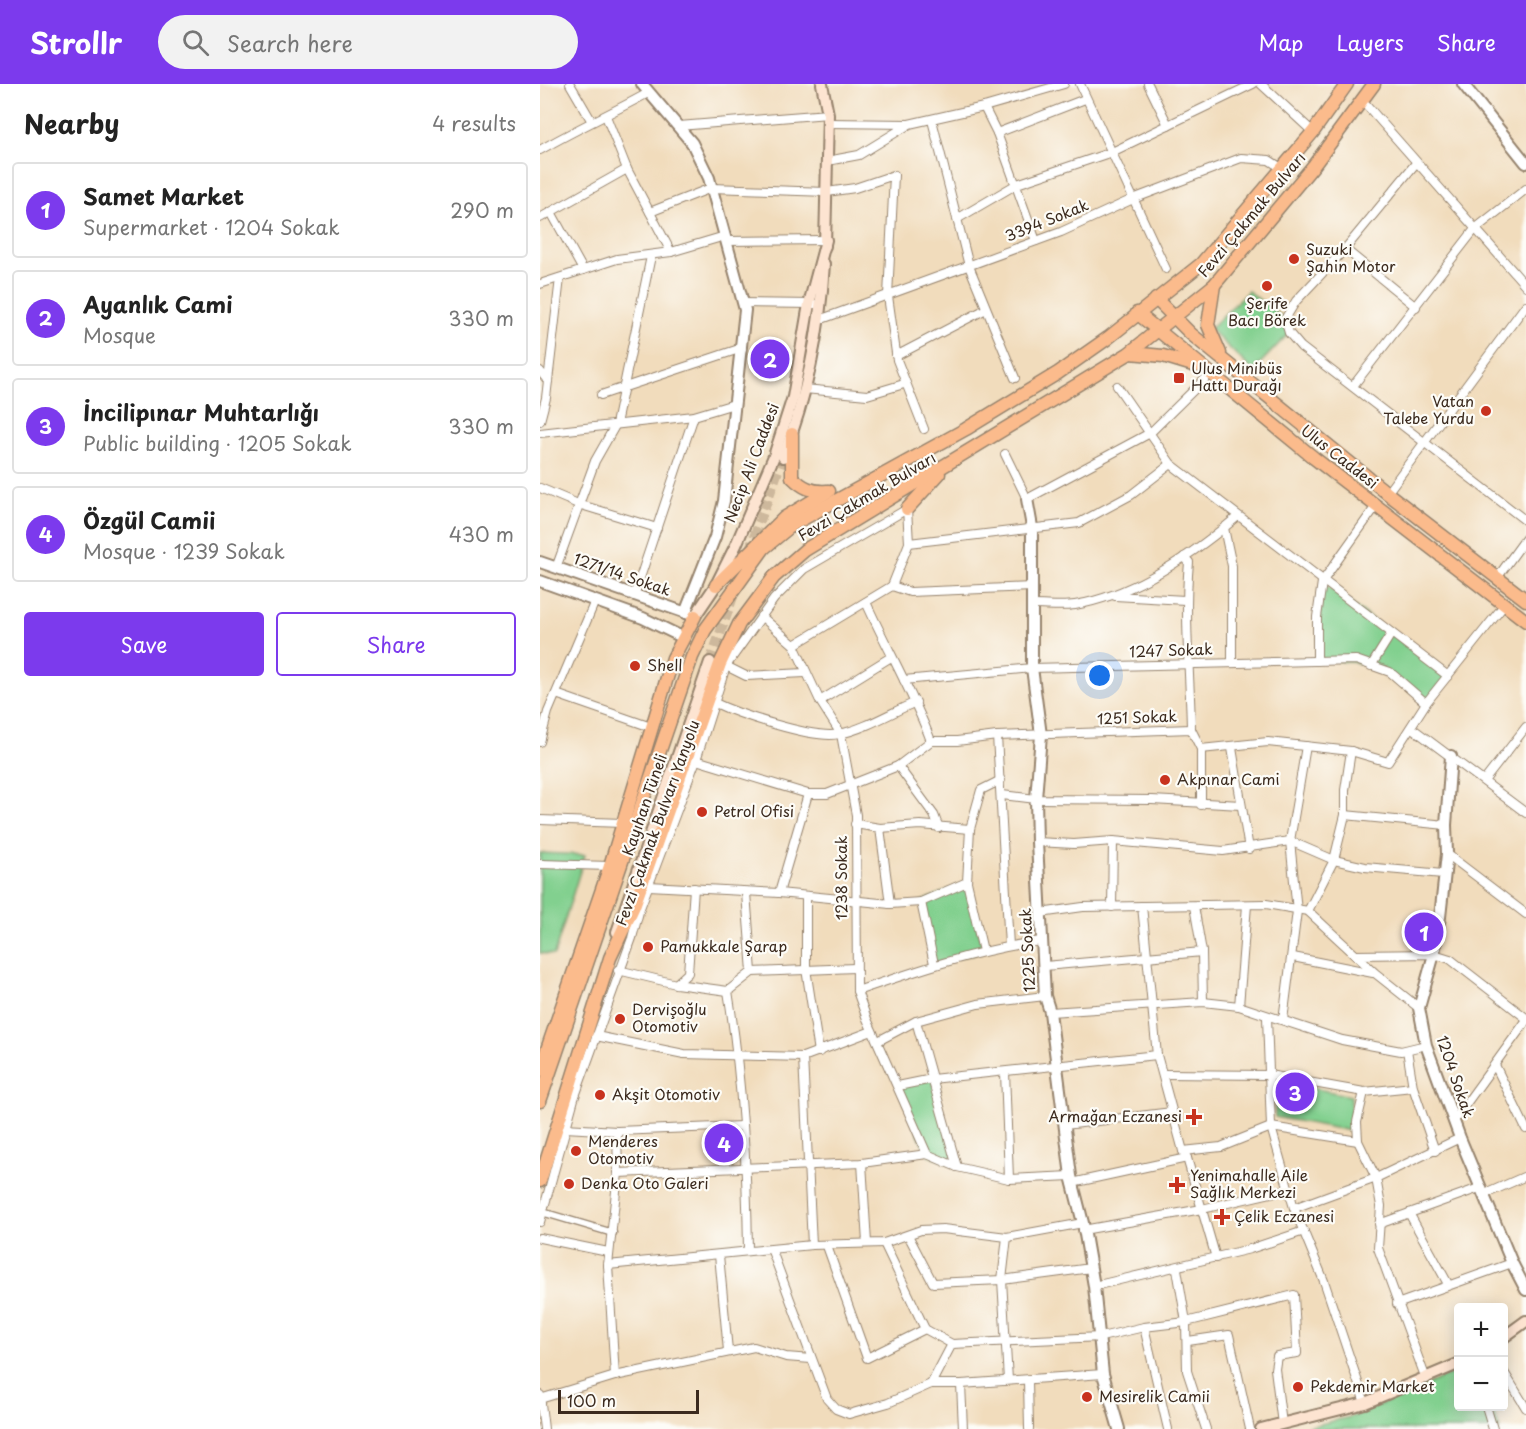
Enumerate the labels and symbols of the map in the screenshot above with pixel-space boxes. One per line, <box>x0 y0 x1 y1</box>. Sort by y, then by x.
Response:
street label: Fevzi Çakmak Bulvarı <box>1191 146 1310 282</box>
street label: 3394 Sokak <box>1001 192 1092 247</box>
place label: Suzuki Şahin Motor <box>1306 237 1396 277</box>
marker: Suzuki Şahin Motor <box>1287 252 1301 266</box>
marker: Şerife Bacı Börek <box>1260 279 1274 293</box>
place label: Şerife Bacı Börek <box>1228 291 1306 331</box>
pin: 2 <box>750 336 790 382</box>
place label: Ulus Minibüs Hattı Durağı <box>1191 356 1282 396</box>
marker: Ulus Minibüs Hattı Durağı <box>1172 371 1186 385</box>
place label: Vatan Talebe Yurdu <box>1383 389 1474 429</box>
street label: Necip Ali Caddesi <box>717 399 784 526</box>
marker: Vatan Talebe Yurdu <box>1479 404 1493 418</box>
street label: Ulus Caddesi <box>1296 418 1384 493</box>
street label: Fevzi Çakmak Bulvarı <box>793 445 940 546</box>
street label: 1271/14 Sokak <box>571 546 675 601</box>
street label: 1247 Sokak <box>1129 637 1213 662</box>
place label: Shell <box>647 653 682 676</box>
marker: Shell <box>628 659 642 673</box>
your location <box>1085 661 1114 690</box>
street label: 1251 Sokak <box>1097 704 1178 729</box>
street label: Fevzi Çakmak Bulvarı Yanyolu <box>609 716 705 929</box>
street label: Kayıhan Tüneli <box>615 750 672 859</box>
place label: Akpınar Cami <box>1177 767 1280 790</box>
marker: Akpınar Cami <box>1158 773 1172 787</box>
place label: Petrol Ofisi <box>714 799 794 822</box>
marker: Petrol Ofisi <box>695 805 709 819</box>
street label: 1238 Sokak <box>829 835 852 920</box>
street label: 1225 Sokak <box>1013 907 1040 993</box>
pin: 1 <box>1404 910 1444 954</box>
place label: Pamukkale Şarap <box>660 934 787 957</box>
marker: Pamukkale Şarap <box>641 940 655 954</box>
place label: Dervişoğlu Otomotiv <box>632 997 706 1037</box>
marker: Dervişoğlu Otomotiv <box>613 1012 627 1026</box>
street label: 1204 Sokak <box>1432 1032 1481 1121</box>
pin: 3 <box>1276 1070 1314 1114</box>
place label: Akşit Otomotiv <box>612 1082 720 1105</box>
marker: Akşit Otomotiv <box>593 1088 607 1102</box>
place label: Armağan Eczanesi <box>1049 1104 1182 1127</box>
marker: Armağan Eczanesi <box>1187 1110 1201 1124</box>
pin: 4 <box>704 1120 744 1166</box>
place label: Menderes Otomotiv <box>588 1129 658 1169</box>
marker: Menderes Otomotiv <box>569 1144 583 1158</box>
place label: Yenimahalle Aile Sağlık Merkezi <box>1190 1163 1308 1203</box>
place label: Denka Oto Galeri <box>581 1171 709 1194</box>
marker: Yenimahalle Aile Sağlık Merkezi <box>1168 1176 1186 1194</box>
marker: Denka Oto Galeri <box>562 1177 576 1191</box>
place label: Çelik Eczanesi <box>1234 1204 1334 1227</box>
marker: Çelik Eczanesi <box>1215 1210 1229 1224</box>
place label: Pekdemir Market <box>1310 1374 1435 1397</box>
marker: Pekdemir Market <box>1291 1380 1305 1394</box>
place label: Mesirelik Camii <box>1099 1384 1210 1407</box>
scale bar <box>558 1387 699 1414</box>
marker: Mesirelik Camii <box>1080 1390 1094 1404</box>

